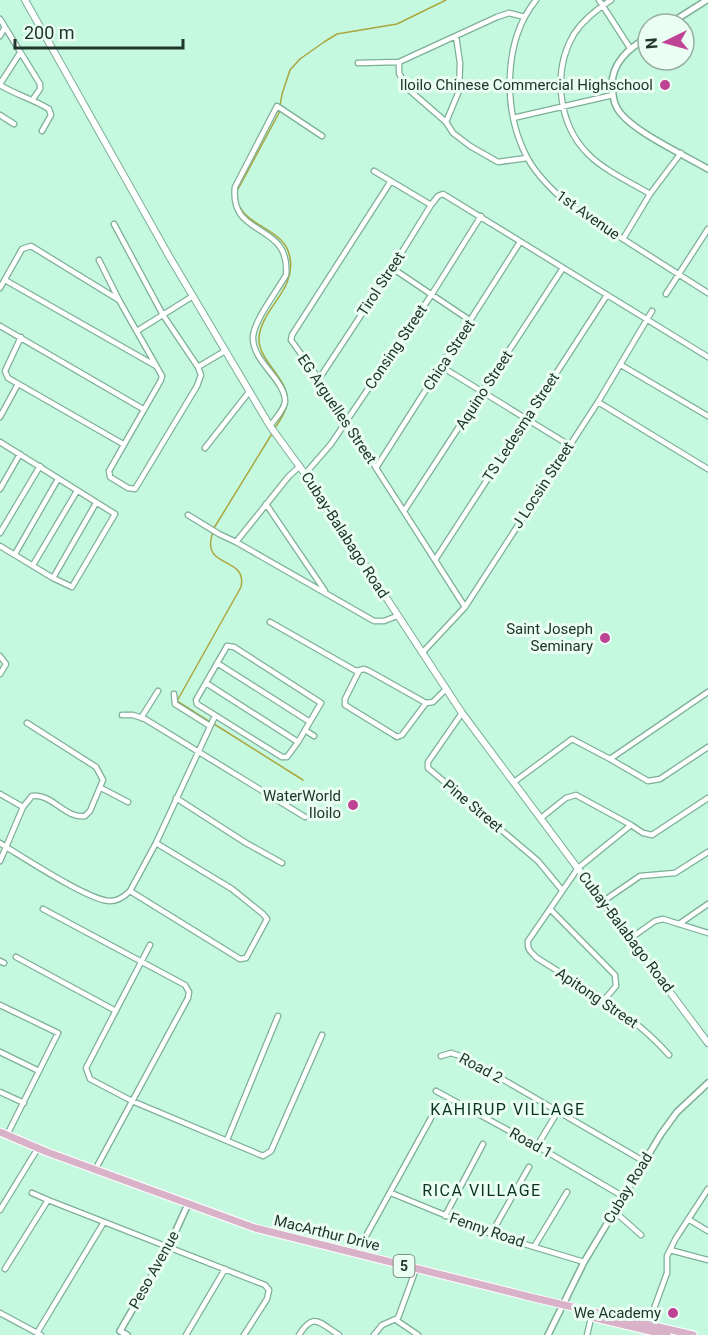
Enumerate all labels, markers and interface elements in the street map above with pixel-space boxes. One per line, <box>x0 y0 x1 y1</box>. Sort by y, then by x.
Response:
scale bar <box>15 12 183 50</box>
north arrow <box>636 12 696 72</box>
text: 200 m <box>24 22 75 43</box>
text: N <box>642 37 662 50</box>
place label: Iloilo Chinese Commercial Highschool <box>400 76 653 94</box>
marker: Iloilo Chinese Commercial Highschool <box>658 78 672 92</box>
street label: 1st Avenue <box>553 186 623 244</box>
street label: Tirol Street <box>354 248 408 320</box>
street label: Consing Street <box>361 301 431 393</box>
street label: Chica Street <box>419 316 479 394</box>
street label: Aquino Street <box>452 347 516 433</box>
street label: EG Arguelles Street <box>294 351 380 467</box>
street label: TS Ledesma Street <box>479 369 563 485</box>
street label: J Locsin Street <box>508 438 578 532</box>
street label: Cubay-Balabago Road <box>297 469 393 601</box>
place label: Saint Joseph Seminary <box>506 620 593 655</box>
marker: Saint Joseph Seminary <box>598 631 612 645</box>
street label: Pine Street <box>439 776 507 836</box>
place label: WaterWorld Iloilo <box>263 787 341 822</box>
marker: WaterWorld Iloilo <box>346 798 360 812</box>
street label: Cubay-Balabago Road <box>575 868 677 996</box>
street label: Apitong Street <box>553 964 642 1032</box>
street label: Road 2 <box>456 1049 506 1087</box>
district label: KAHIRUP VILLAGE <box>430 1100 586 1119</box>
street label: Road 1 <box>506 1124 556 1162</box>
street label: Cubay Road <box>600 1149 656 1227</box>
district label: RICA VILLAGE <box>422 1181 542 1200</box>
street label: Fenny Road <box>447 1209 527 1251</box>
street label: MacArthur Drive <box>272 1211 382 1255</box>
street label: Peso Avenue <box>125 1228 183 1312</box>
road number: 5 <box>394 1255 414 1277</box>
place label: We Academy <box>574 1304 661 1322</box>
marker: We Academy <box>666 1306 680 1320</box>

